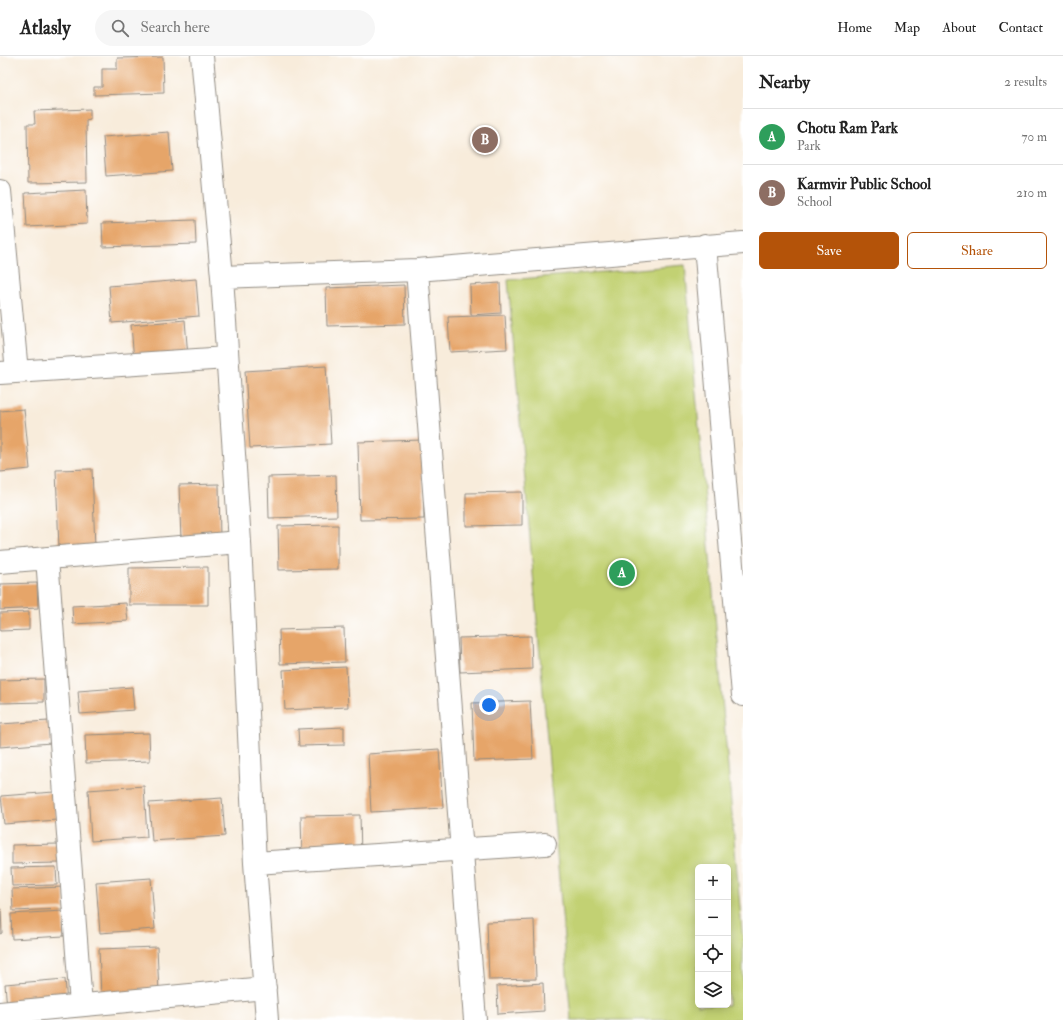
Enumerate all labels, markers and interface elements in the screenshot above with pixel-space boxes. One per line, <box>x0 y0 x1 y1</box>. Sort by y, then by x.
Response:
search box <box>95 10 375 46</box>
text: Atlasly <box>20 16 71 40</box>
icon: search <box>109 17 131 39</box>
text: Search here <box>141 18 210 37</box>
text: Home <box>837 19 872 36</box>
text: Map <box>894 19 920 36</box>
text: About <box>942 19 976 36</box>
text: Contact <box>998 19 1043 36</box>
text: Nearby <box>759 72 810 93</box>
text: 2 results <box>1004 74 1047 90</box>
text: Chotu Ram Park <box>797 119 898 138</box>
pin: B <box>472 125 498 155</box>
text: A <box>768 129 776 145</box>
text: 70 m <box>1022 129 1047 145</box>
text: Park <box>797 138 821 154</box>
text: Karmvir Public School <box>797 175 931 194</box>
text: B <box>768 185 776 201</box>
text: 210 m <box>1016 185 1047 201</box>
text: School <box>797 194 832 210</box>
button: Save <box>759 232 899 269</box>
button: Share <box>907 232 1047 269</box>
pin: A <box>609 558 635 588</box>
your location <box>479 695 499 715</box>
map controls <box>695 864 731 1008</box>
button: + <box>695 864 731 900</box>
button: − <box>695 900 731 936</box>
button: locate <box>695 936 731 972</box>
button: layers <box>695 972 731 1008</box>

